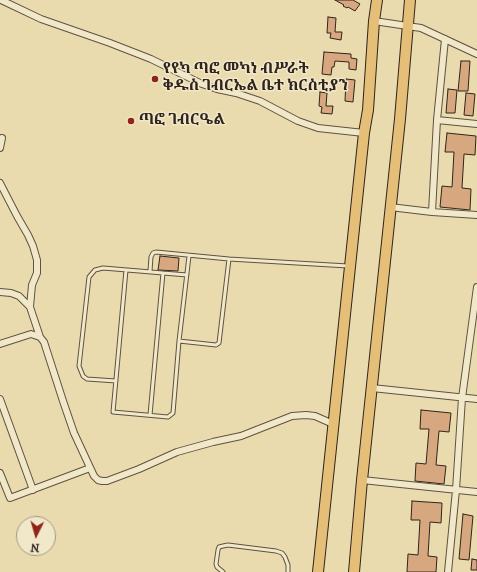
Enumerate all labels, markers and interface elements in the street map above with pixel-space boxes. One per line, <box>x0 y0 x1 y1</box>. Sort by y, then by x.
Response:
place label: የየካ ጣፎ መካነ ብሥራት ቅዱስ ገብርኤል ቤተ ክርስቲያን <box>163 61 348 96</box>
marker: የየካ ጣፎ መካነ ብሥራት ቅዱስ ገብርኤል ቤተ ክርስቲያን <box>150 74 160 84</box>
place label: ጣፎ ገብርዔል <box>139 112 225 130</box>
marker: ጣፎ ገብርዔል <box>126 116 136 126</box>
north arrow <box>16 516 56 556</box>
text: N <box>30 540 40 554</box>

